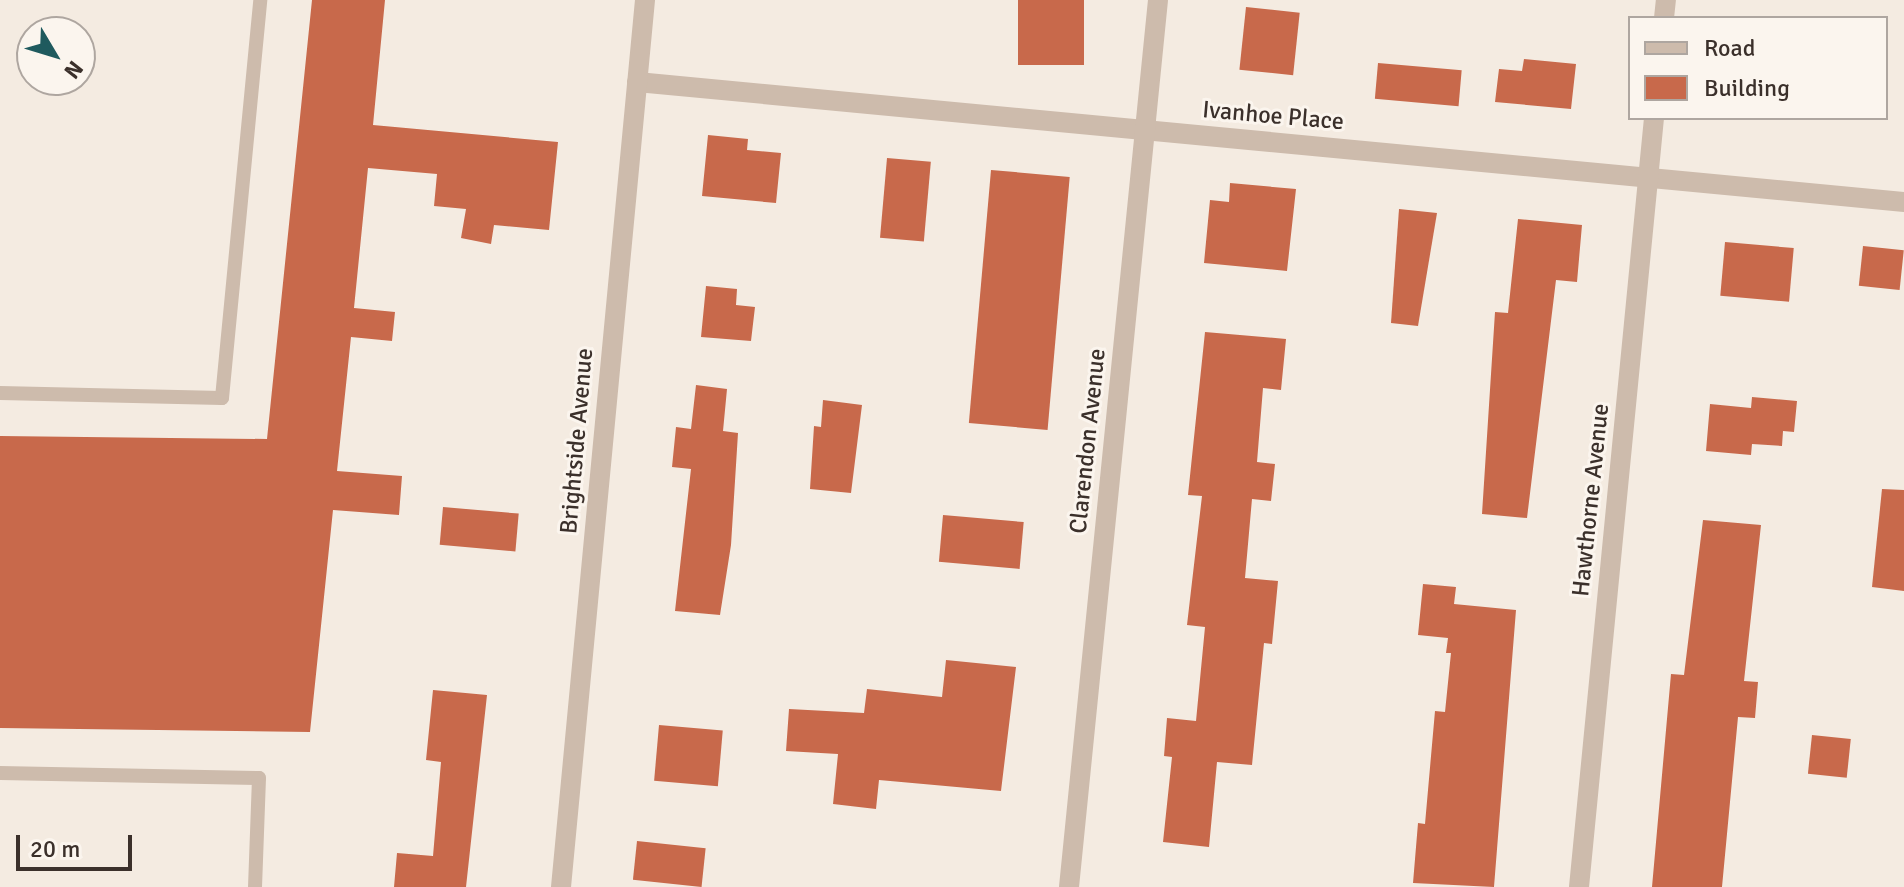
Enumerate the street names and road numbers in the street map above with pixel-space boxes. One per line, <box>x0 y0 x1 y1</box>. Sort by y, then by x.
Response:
street label: Ivanhoe Place <box>1201 95 1345 137</box>
street label: Brightside Avenue <box>555 347 599 535</box>
street label: Clarendon Avenue <box>1064 347 1112 535</box>
street label: Hawthorne Avenue <box>1567 402 1615 598</box>

